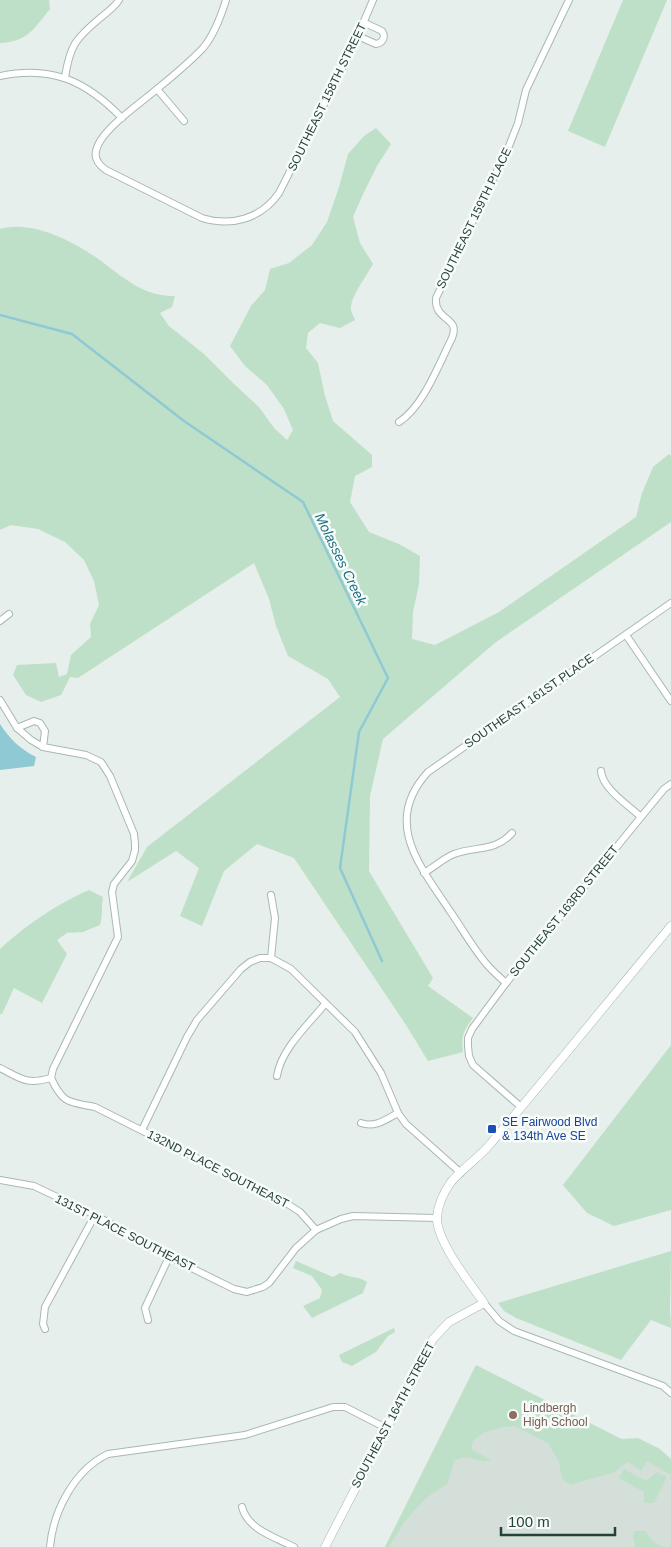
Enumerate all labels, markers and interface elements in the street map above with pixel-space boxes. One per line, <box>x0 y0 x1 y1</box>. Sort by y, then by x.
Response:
street label: SOUTHEAST 158TH STREET <box>285 20 369 173</box>
street label: SOUTHEAST 159TH PLACE <box>434 145 514 291</box>
water label: Molasses Creek <box>312 510 371 609</box>
street label: SOUTHEAST 161ST PLACE <box>462 651 596 751</box>
street label: SOUTHEAST 163RD STREET <box>507 842 622 979</box>
place label: SE Fairwood Blvd & 134th Ave SE <box>502 1115 597 1143</box>
marker: SE Fairwood Blvd & 134th Ave SE <box>486 1123 498 1135</box>
street label: 132ND PLACE SOUTHEAST <box>145 1127 292 1211</box>
street label: 131ST PLACE SOUTHEAST <box>53 1192 198 1275</box>
street label: SOUTHEAST 164TH STREET <box>349 1339 438 1490</box>
place label: Lindbergh High School <box>523 1401 588 1429</box>
marker: Lindbergh High School <box>507 1409 519 1421</box>
scale bar <box>501 1504 615 1536</box>
text: 100 m <box>508 1513 550 1530</box>

